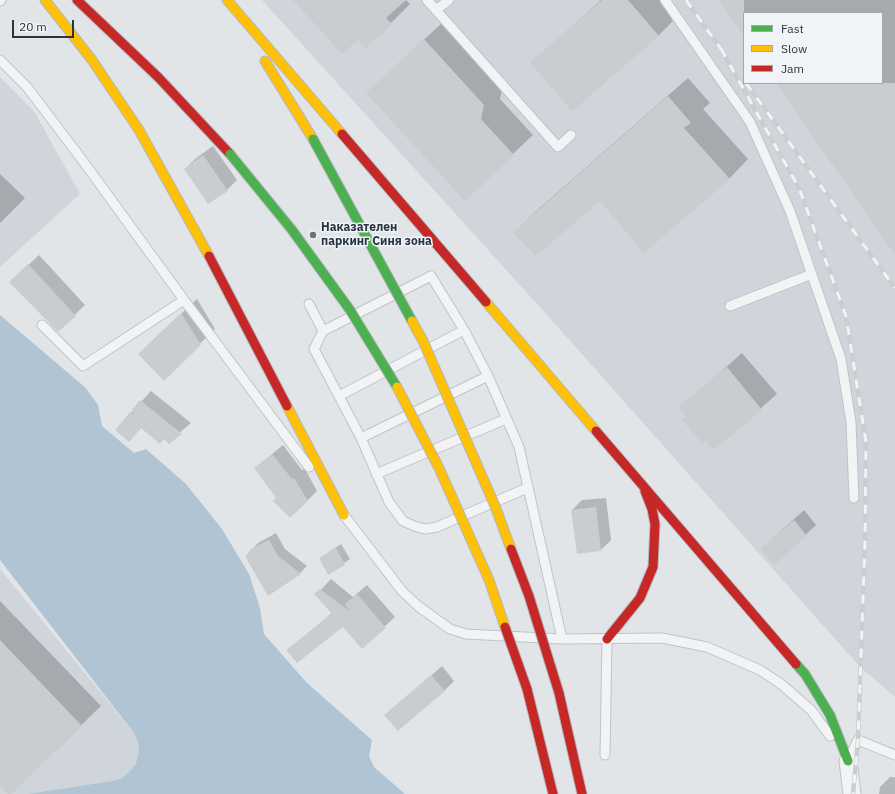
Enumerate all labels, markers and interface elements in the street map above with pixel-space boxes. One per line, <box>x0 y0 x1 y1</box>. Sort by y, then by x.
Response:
scale bar <box>14 12 76 38</box>
legend <box>743 12 883 84</box>
text: 20 m <box>19 19 47 34</box>
text: Fast <box>781 21 804 36</box>
text: Slow <box>781 41 807 56</box>
text: Jam <box>781 61 804 76</box>
place label: Наказателен паркинг Синя зона <box>321 221 432 249</box>
marker: Наказателен паркинг Синя зона <box>308 230 318 240</box>

